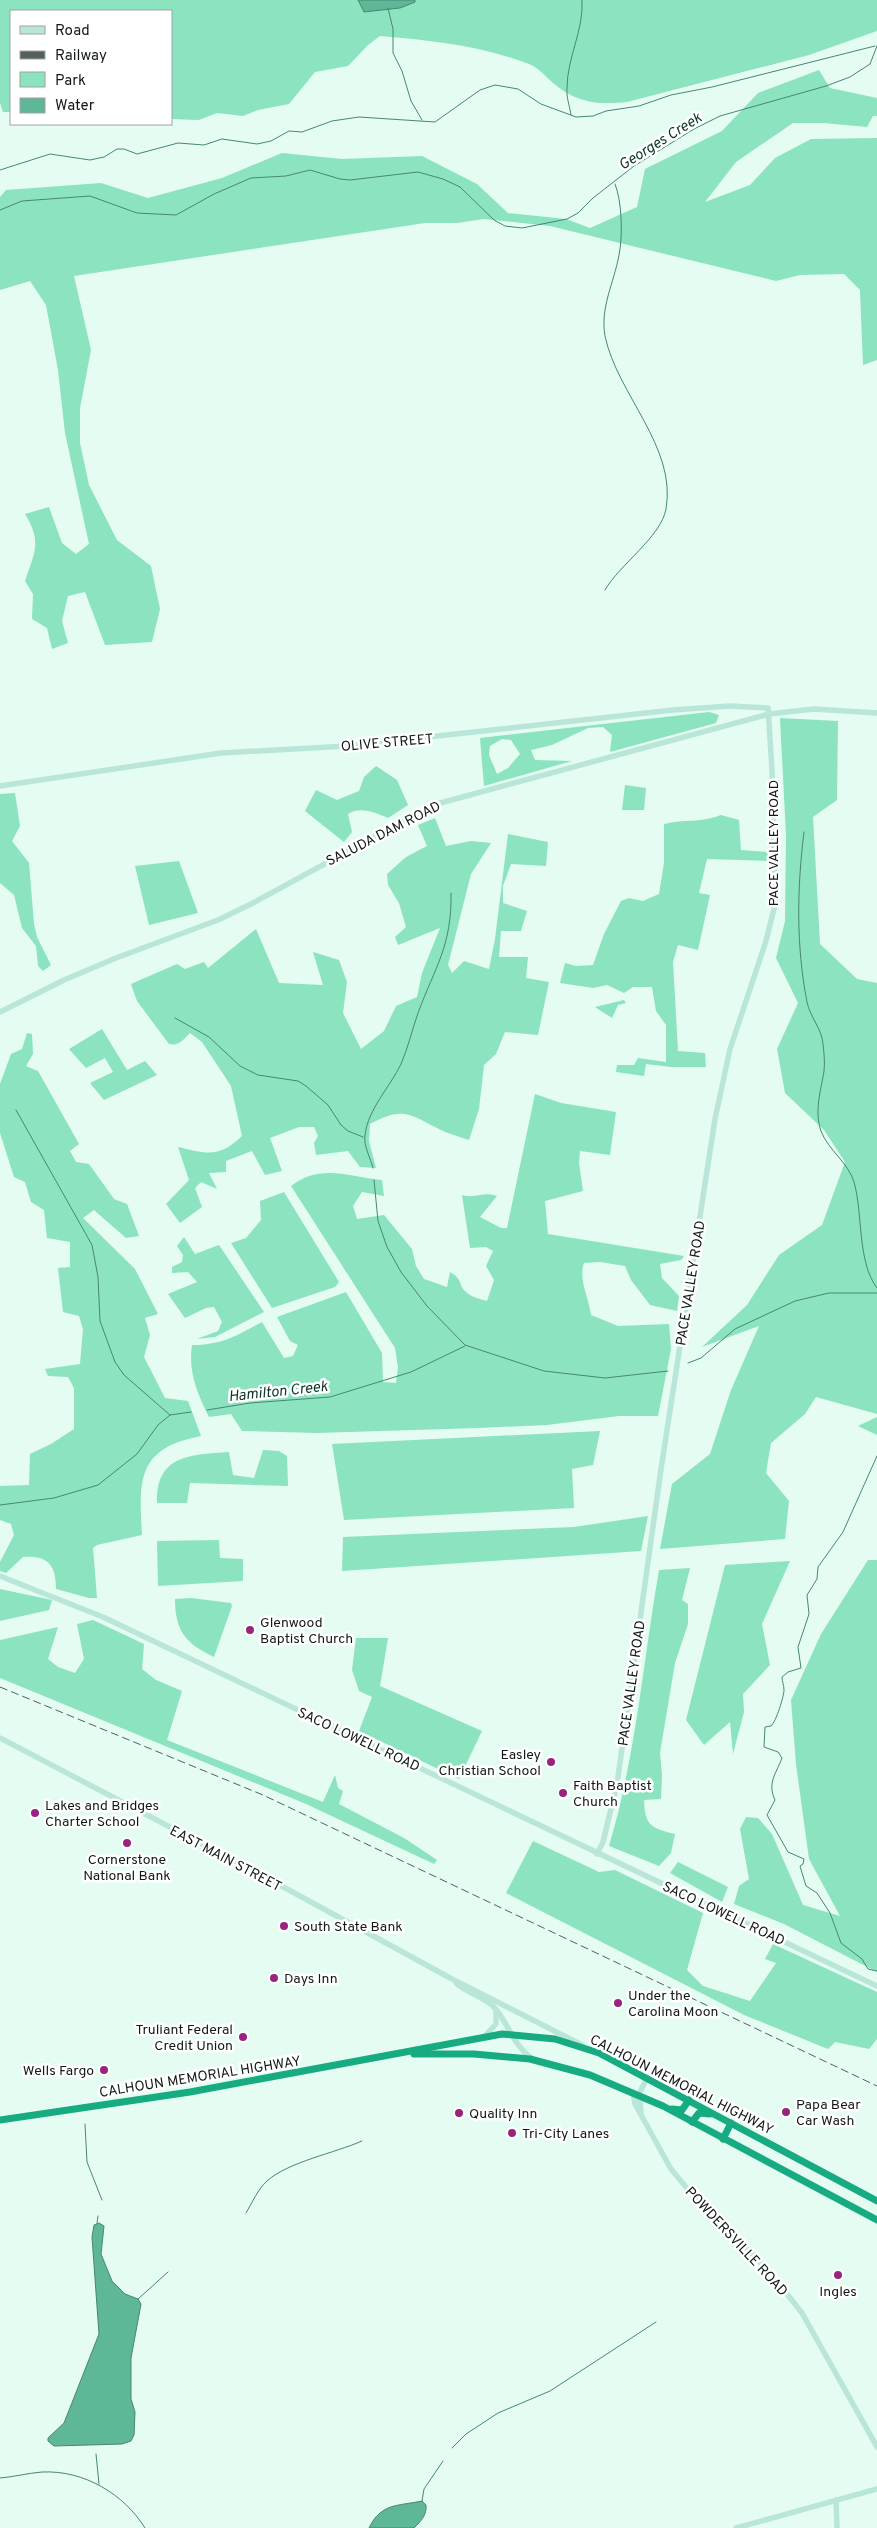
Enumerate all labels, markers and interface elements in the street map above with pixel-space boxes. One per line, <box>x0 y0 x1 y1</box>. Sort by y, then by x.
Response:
legend <box>10 10 172 125</box>
text: Road <box>55 22 90 41</box>
text: Railway <box>55 47 107 66</box>
text: Park <box>55 72 86 91</box>
text: Water <box>55 97 95 116</box>
water label: Georges Creek <box>616 109 706 175</box>
street label: OLIVE STREET <box>340 731 434 756</box>
street label: PACE VALLEY ROAD <box>766 780 783 906</box>
street label: SALUDA DAM ROAD <box>324 798 444 871</box>
street label: PACE VALLEY ROAD <box>673 1219 710 1347</box>
water label: Hamilton Creek <box>228 1378 329 1407</box>
place label: Glenwood Baptist Church <box>260 1615 353 1648</box>
street label: PACE VALLEY ROAD <box>615 1619 650 1747</box>
marker: Glenwood Baptist Church <box>244 1624 256 1636</box>
street label: SACO LOWELL ROAD <box>294 1705 422 1776</box>
place label: Easley Christian School <box>438 1747 541 1780</box>
marker: Easley Christian School <box>545 1756 557 1768</box>
place label: Faith Baptist Church <box>573 1778 652 1811</box>
marker: Faith Baptist Church <box>557 1787 569 1799</box>
place label: Lakes and Bridges Charter School <box>45 1798 159 1831</box>
marker: Lakes and Bridges Charter School <box>29 1807 41 1819</box>
street label: EAST MAIN STREET <box>166 1823 284 1896</box>
marker: Cornerstone National Bank <box>121 1837 133 1849</box>
place label: Cornerstone National Bank <box>83 1852 171 1885</box>
street label: SACO LOWELL ROAD <box>659 1879 787 1950</box>
place label: South State Bank <box>294 1919 403 1936</box>
marker: South State Bank <box>278 1920 290 1932</box>
place label: Days Inn <box>284 1971 338 1988</box>
marker: Days Inn <box>268 1972 280 1984</box>
place label: Under the Carolina Moon <box>628 1988 718 2021</box>
marker: Under the Carolina Moon <box>612 1997 624 2009</box>
place label: Truliant Federal Credit Union <box>136 2022 233 2055</box>
marker: Truliant Federal Credit Union <box>237 2031 249 2043</box>
street label: CALHOUN MEMORIAL HIGHWAY <box>587 2031 776 2139</box>
street label: CALHOUN MEMORIAL HIGHWAY <box>98 2053 302 2102</box>
place label: Wells Fargo <box>23 2063 94 2080</box>
marker: Wells Fargo <box>98 2064 110 2076</box>
place label: Papa Bear Car Wash <box>796 2097 861 2130</box>
place label: Quality Inn <box>469 2106 537 2123</box>
marker: Papa Bear Car Wash <box>780 2106 792 2118</box>
marker: Quality Inn <box>453 2107 465 2119</box>
place label: Tri-City Lanes <box>522 2126 609 2143</box>
marker: Tri-City Lanes <box>506 2127 518 2139</box>
street label: POWDERSVILLE ROAD <box>681 2184 791 2300</box>
marker: Ingles <box>832 2269 844 2281</box>
place label: Ingles <box>819 2284 857 2301</box>

